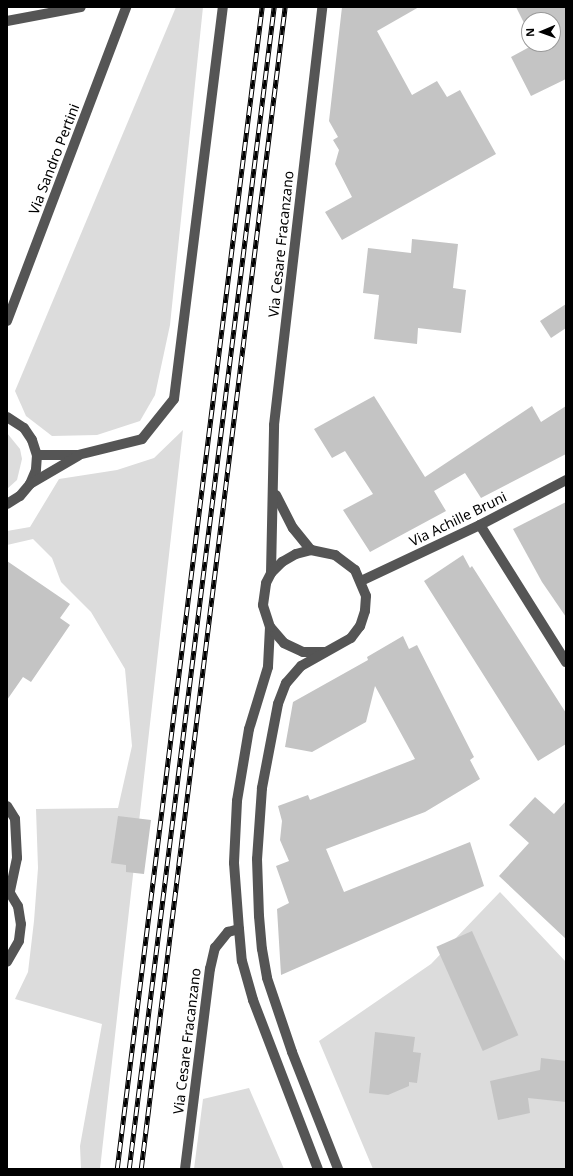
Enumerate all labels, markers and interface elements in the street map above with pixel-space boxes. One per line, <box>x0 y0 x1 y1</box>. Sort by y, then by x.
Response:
north arrow <box>521 12 561 52</box>
text: N <box>522 28 537 37</box>
street label: Via Sandro Pertini <box>25 101 83 217</box>
street label: Via Cesare Fracanzano <box>265 170 297 318</box>
street label: Via Achille Bruni <box>407 488 509 550</box>
street label: Via Cesare Fracanzano <box>170 967 204 1115</box>

